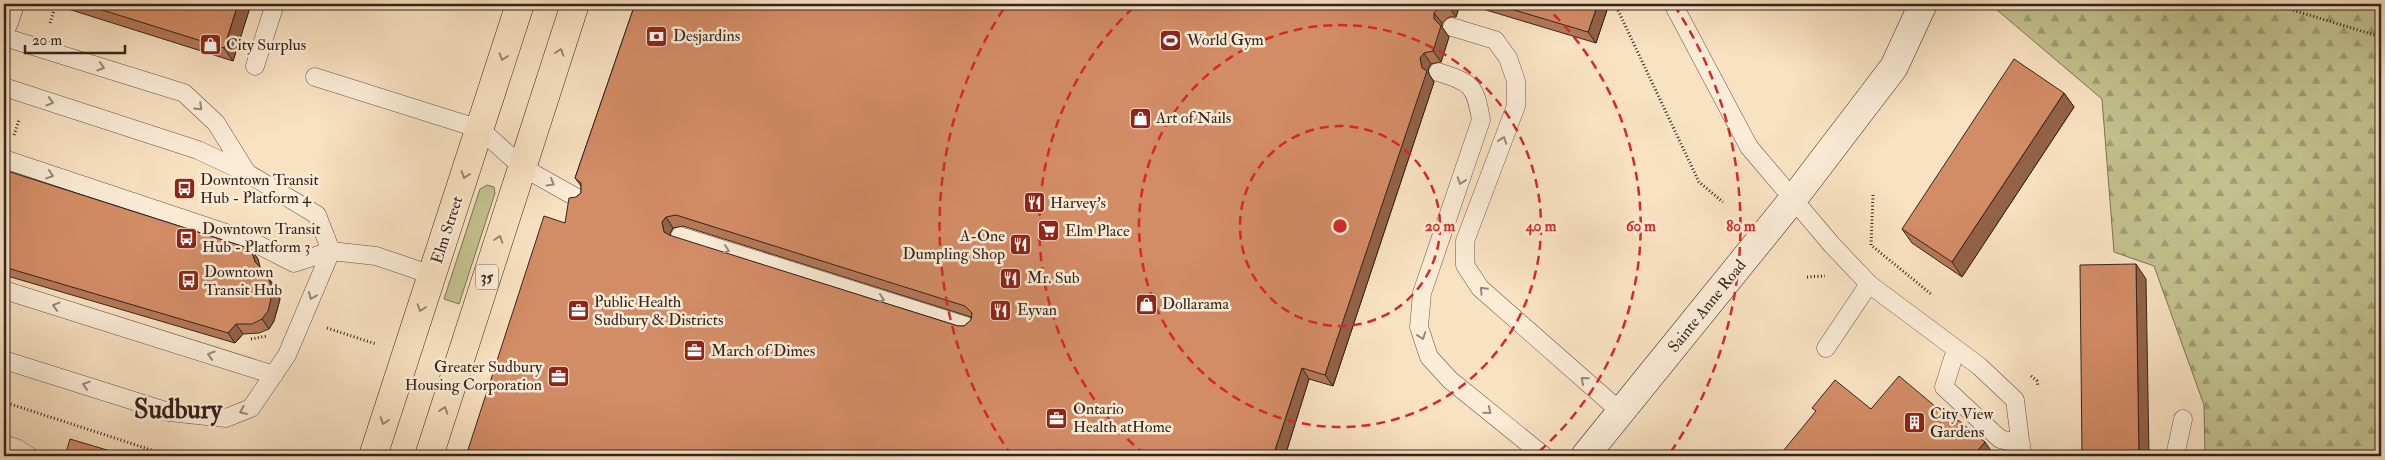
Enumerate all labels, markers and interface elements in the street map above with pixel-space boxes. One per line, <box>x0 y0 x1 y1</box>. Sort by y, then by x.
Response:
scale bar <box>25 22 125 54</box>
bank icon: Desjardins <box>645 24 669 48</box>
place label: Desjardins <box>673 26 740 46</box>
sports icon: World Gym <box>1159 28 1183 52</box>
place label: World Gym <box>1186 30 1264 50</box>
text: 20 m <box>32 31 62 50</box>
shop icon: City Surplus <box>198 33 222 57</box>
place label: City Surplus <box>226 35 306 56</box>
one-way arrow <box>554 49 564 57</box>
one-way arrow <box>499 52 509 61</box>
one-way arrow <box>96 61 104 71</box>
one-way arrow <box>46 96 54 106</box>
one-way arrow <box>194 101 203 110</box>
shop icon: Art of Nails <box>1128 106 1152 130</box>
place label: Art of Nails <box>1155 108 1231 128</box>
one-way arrow <box>1497 137 1507 145</box>
one-way arrow <box>45 169 54 179</box>
place label: Downtown Transit Hub - Platform 4 <box>200 170 319 208</box>
one-way arrow <box>460 171 470 179</box>
one-way arrow <box>1456 176 1466 184</box>
bus stop icon: Downtown Transit Hub - Platform 4 <box>172 177 196 201</box>
one-way arrow <box>545 177 554 187</box>
restaurant icon: Harvey's <box>1022 191 1046 215</box>
place label: Harvey's <box>1050 193 1106 213</box>
street label: Elm Street <box>427 194 467 266</box>
centre of rings <box>1331 217 1349 235</box>
text: 20 m <box>1425 217 1455 236</box>
text: 40 m <box>1525 217 1557 236</box>
text: 60 m <box>1626 217 1656 236</box>
text: 80 m <box>1726 217 1756 236</box>
place label: Downtown Transit Hub - Platform 3 <box>202 219 321 257</box>
supermarket icon: Elm Place <box>1037 219 1061 243</box>
place label: Elm Place <box>1065 221 1130 241</box>
bus stop icon: Downtown Transit Hub - Platform 3 <box>174 226 198 250</box>
place label: A-One Dumpling Shop <box>902 226 1005 265</box>
restaurant icon: A-One Dumpling Shop <box>1009 233 1033 257</box>
one-way arrow <box>494 235 504 243</box>
one-way arrow <box>721 245 730 255</box>
street label: Sainte Anne Road <box>1664 256 1751 356</box>
place label: Downtown Transit Hub <box>204 262 282 300</box>
road number: 35 <box>476 264 498 290</box>
restaurant icon: Mr. Sub <box>999 266 1023 290</box>
place label: Mr. Sub <box>1027 268 1080 288</box>
bus stop icon: Downtown Transit Hub <box>176 269 200 293</box>
one-way arrow <box>1480 287 1489 296</box>
one-way arrow <box>308 291 319 300</box>
place label: Public Health Sudbury & Districts <box>594 292 723 330</box>
shop icon: Dollarama <box>1134 292 1158 316</box>
one-way arrow <box>876 294 885 304</box>
place label: Dollarama <box>1162 294 1229 314</box>
restaurant icon: Eyvan <box>989 298 1013 322</box>
office icon: Public Health Sudbury & Districts <box>566 299 590 323</box>
place label: Eyvan <box>1017 300 1057 320</box>
one-way arrow <box>52 302 60 312</box>
one-way arrow <box>417 304 427 312</box>
one-way arrow <box>1416 331 1426 340</box>
office icon: March of Dimes <box>683 339 707 363</box>
place label: March of Dimes <box>711 341 815 361</box>
one-way arrow <box>207 350 215 360</box>
place label: Greater Sudbury Housing Corporation <box>405 357 543 396</box>
office icon: Greater Sudbury Housing Corporation <box>546 364 570 388</box>
one-way arrow <box>1581 377 1590 386</box>
one-way arrow <box>83 381 91 391</box>
district label: Sudbury <box>134 394 223 427</box>
place label: Ontario Health atHome <box>1073 399 1172 437</box>
place label: City View Gardens <box>1930 404 1994 442</box>
one-way arrow <box>239 405 248 415</box>
one-way arrow <box>1482 405 1491 413</box>
one-way arrow <box>438 406 448 415</box>
office icon: Ontario Health atHome <box>1045 406 1069 430</box>
building icon: City View Gardens <box>1902 411 1926 435</box>
one-way arrow <box>380 417 390 425</box>

